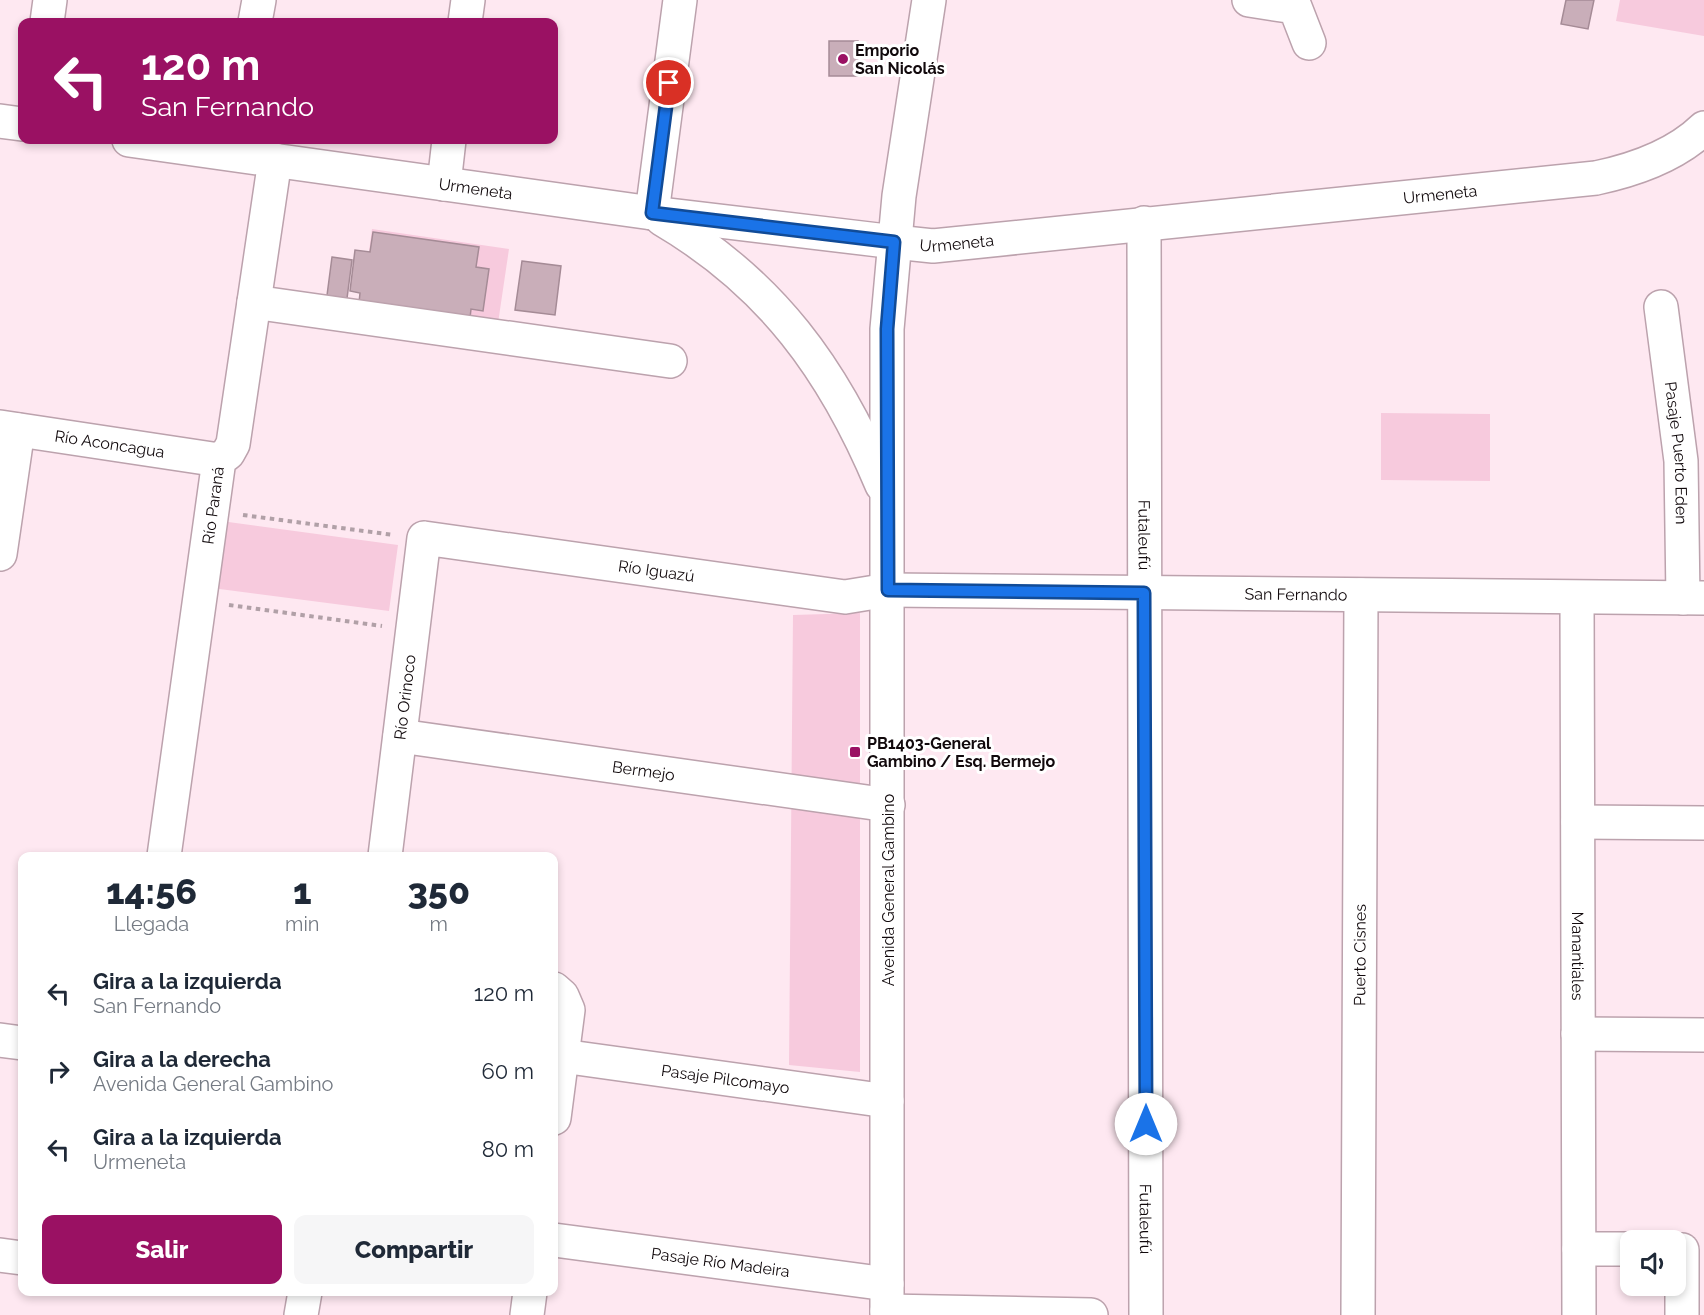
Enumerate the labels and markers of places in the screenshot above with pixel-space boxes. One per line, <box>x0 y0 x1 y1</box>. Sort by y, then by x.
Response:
place label: Emporio San Nicolás <box>855 41 945 78</box>
marker: Emporio San Nicolás <box>836 52 850 66</box>
pin <box>643 57 694 108</box>
place label: PB1403-General Gambino / Esq. Bermejo <box>867 734 1055 771</box>
marker: PB1403-General Gambino / Esq. Bermejo <box>848 745 862 759</box>

